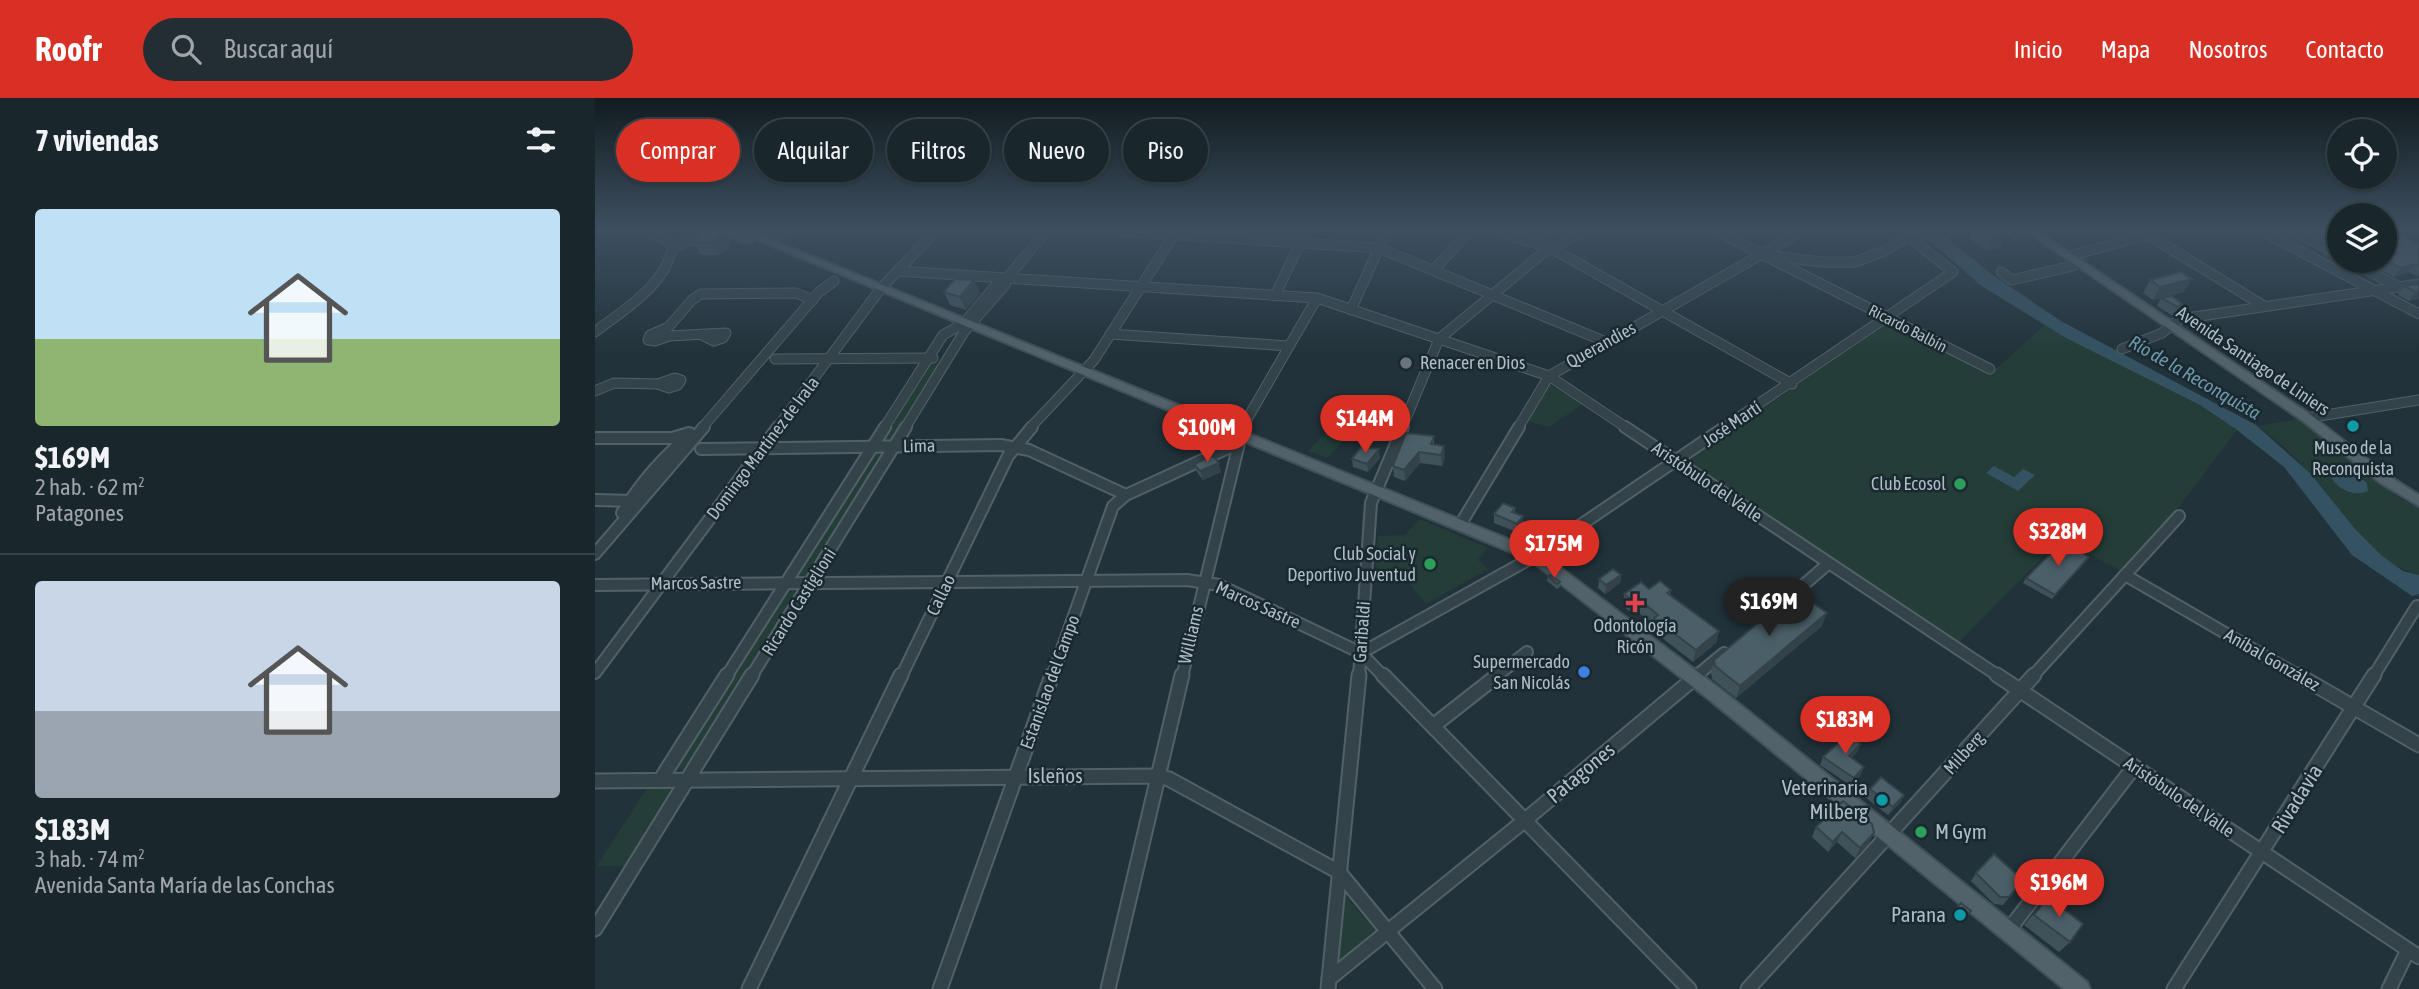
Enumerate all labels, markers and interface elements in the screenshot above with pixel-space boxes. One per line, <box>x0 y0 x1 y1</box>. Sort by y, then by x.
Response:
search box <box>143 18 633 81</box>
text: Roofr <box>35 30 101 68</box>
icon: search <box>167 30 205 68</box>
text: Buscar aquí <box>223 34 333 64</box>
text: Inicio <box>2014 36 2063 63</box>
text: Mapa <box>2101 36 2150 63</box>
text: Nosotros <box>2188 36 2267 63</box>
text: Contacto <box>2305 36 2384 63</box>
chip: Comprar <box>616 119 740 182</box>
chip: Alquilar <box>754 119 873 182</box>
chip: Filtros <box>887 119 990 182</box>
chip: Nuevo <box>1004 119 1109 182</box>
chip: Piso <box>1123 119 1208 182</box>
map controls <box>2327 119 2397 273</box>
button: locate <box>2327 119 2397 189</box>
icon: filters <box>522 121 560 159</box>
text: 7 viviendas <box>35 123 159 157</box>
button: layers <box>2327 203 2397 273</box>
icon: home <box>235 255 361 381</box>
street label: Ricardo Balbín <box>1866 301 1950 355</box>
street label: Avenida Santiago de Liniers <box>2173 302 2334 420</box>
street label: Querandíes <box>1562 317 1639 372</box>
water label: Río de la Reconquista <box>2125 330 2265 424</box>
place label: Renacer en Dios <box>1420 352 1525 373</box>
marker: Renacer en Dios <box>1398 355 1414 371</box>
street label: Domingo Martínez de Irala <box>702 372 823 523</box>
pin: $144M <box>1316 396 1414 455</box>
street label: José Martí <box>1698 396 1765 451</box>
pin: $100M <box>1158 404 1256 464</box>
text: $144M <box>1336 405 1394 431</box>
text: $100M <box>1178 414 1236 440</box>
marker: Museo de la Reconquista <box>2345 418 2361 434</box>
street label: Lima <box>903 435 935 456</box>
street label: Aristóbulo del Valle <box>1648 437 1767 526</box>
place label: Museo de la Reconquista <box>2312 437 2394 479</box>
text: $169M <box>35 440 110 474</box>
place label: Club Ecosol <box>1871 473 1946 494</box>
text: 2 hab. · 62 m² <box>35 474 145 500</box>
marker: Club Ecosol <box>1952 476 1968 492</box>
text: Patagones <box>35 500 124 526</box>
pin: $328M <box>2009 508 2107 568</box>
text: $328M <box>2029 518 2087 544</box>
pin: $175M <box>1505 520 1603 580</box>
text: $175M <box>1525 530 1583 556</box>
place label: Club Social y Deportivo Juventud <box>1287 543 1416 585</box>
street label: Ricardo Castiglioni <box>757 544 840 659</box>
marker: Club Social y Deportivo Juventud <box>1422 556 1438 572</box>
street label: Marcos Sastre <box>650 571 741 594</box>
street label: Callao <box>922 571 959 619</box>
street label: Marcos Sastre <box>1213 577 1304 633</box>
pin: $169M <box>1720 578 1818 638</box>
text: $169M <box>1740 588 1798 614</box>
marker: Odontología Ricón <box>1625 593 1645 613</box>
street label: Garibaldi <box>1349 601 1374 663</box>
street label: Williams <box>1174 604 1207 666</box>
street label: Estanislao del Campo <box>1016 612 1084 752</box>
place label: Odontología Ricón <box>1594 615 1677 657</box>
street label: Aníbal González <box>2221 624 2324 696</box>
icon: home <box>235 627 361 753</box>
place label: Supermercado San Nicolás <box>1473 651 1570 693</box>
marker: Supermercado San Nicolás <box>1576 664 1592 680</box>
pin: $183M <box>1796 696 1894 756</box>
text: $183M <box>1816 706 1874 732</box>
street label: Milberg <box>1939 727 1988 778</box>
street label: Patagones <box>1542 737 1619 807</box>
street label: Aristóbulo del Valle <box>2120 752 2239 841</box>
street label: Rivadavia <box>2266 760 2327 837</box>
street label: Isleños <box>1027 763 1083 787</box>
place label: Veterinaria Milberg <box>1782 775 1868 823</box>
marker: Veterinaria Milberg <box>1874 792 1890 808</box>
text: $183M <box>35 812 110 846</box>
place label: M Gym <box>1935 819 1987 843</box>
marker: M Gym <box>1913 824 1929 840</box>
text: 3 hab. · 74 m² <box>35 846 145 872</box>
pin: $196M <box>2010 860 2108 919</box>
text: $196M <box>2030 869 2088 895</box>
text: Avenida Santa María de las Conchas <box>35 872 335 898</box>
place label: Parana <box>1891 902 1946 926</box>
marker: Parana <box>1952 907 1968 923</box>

